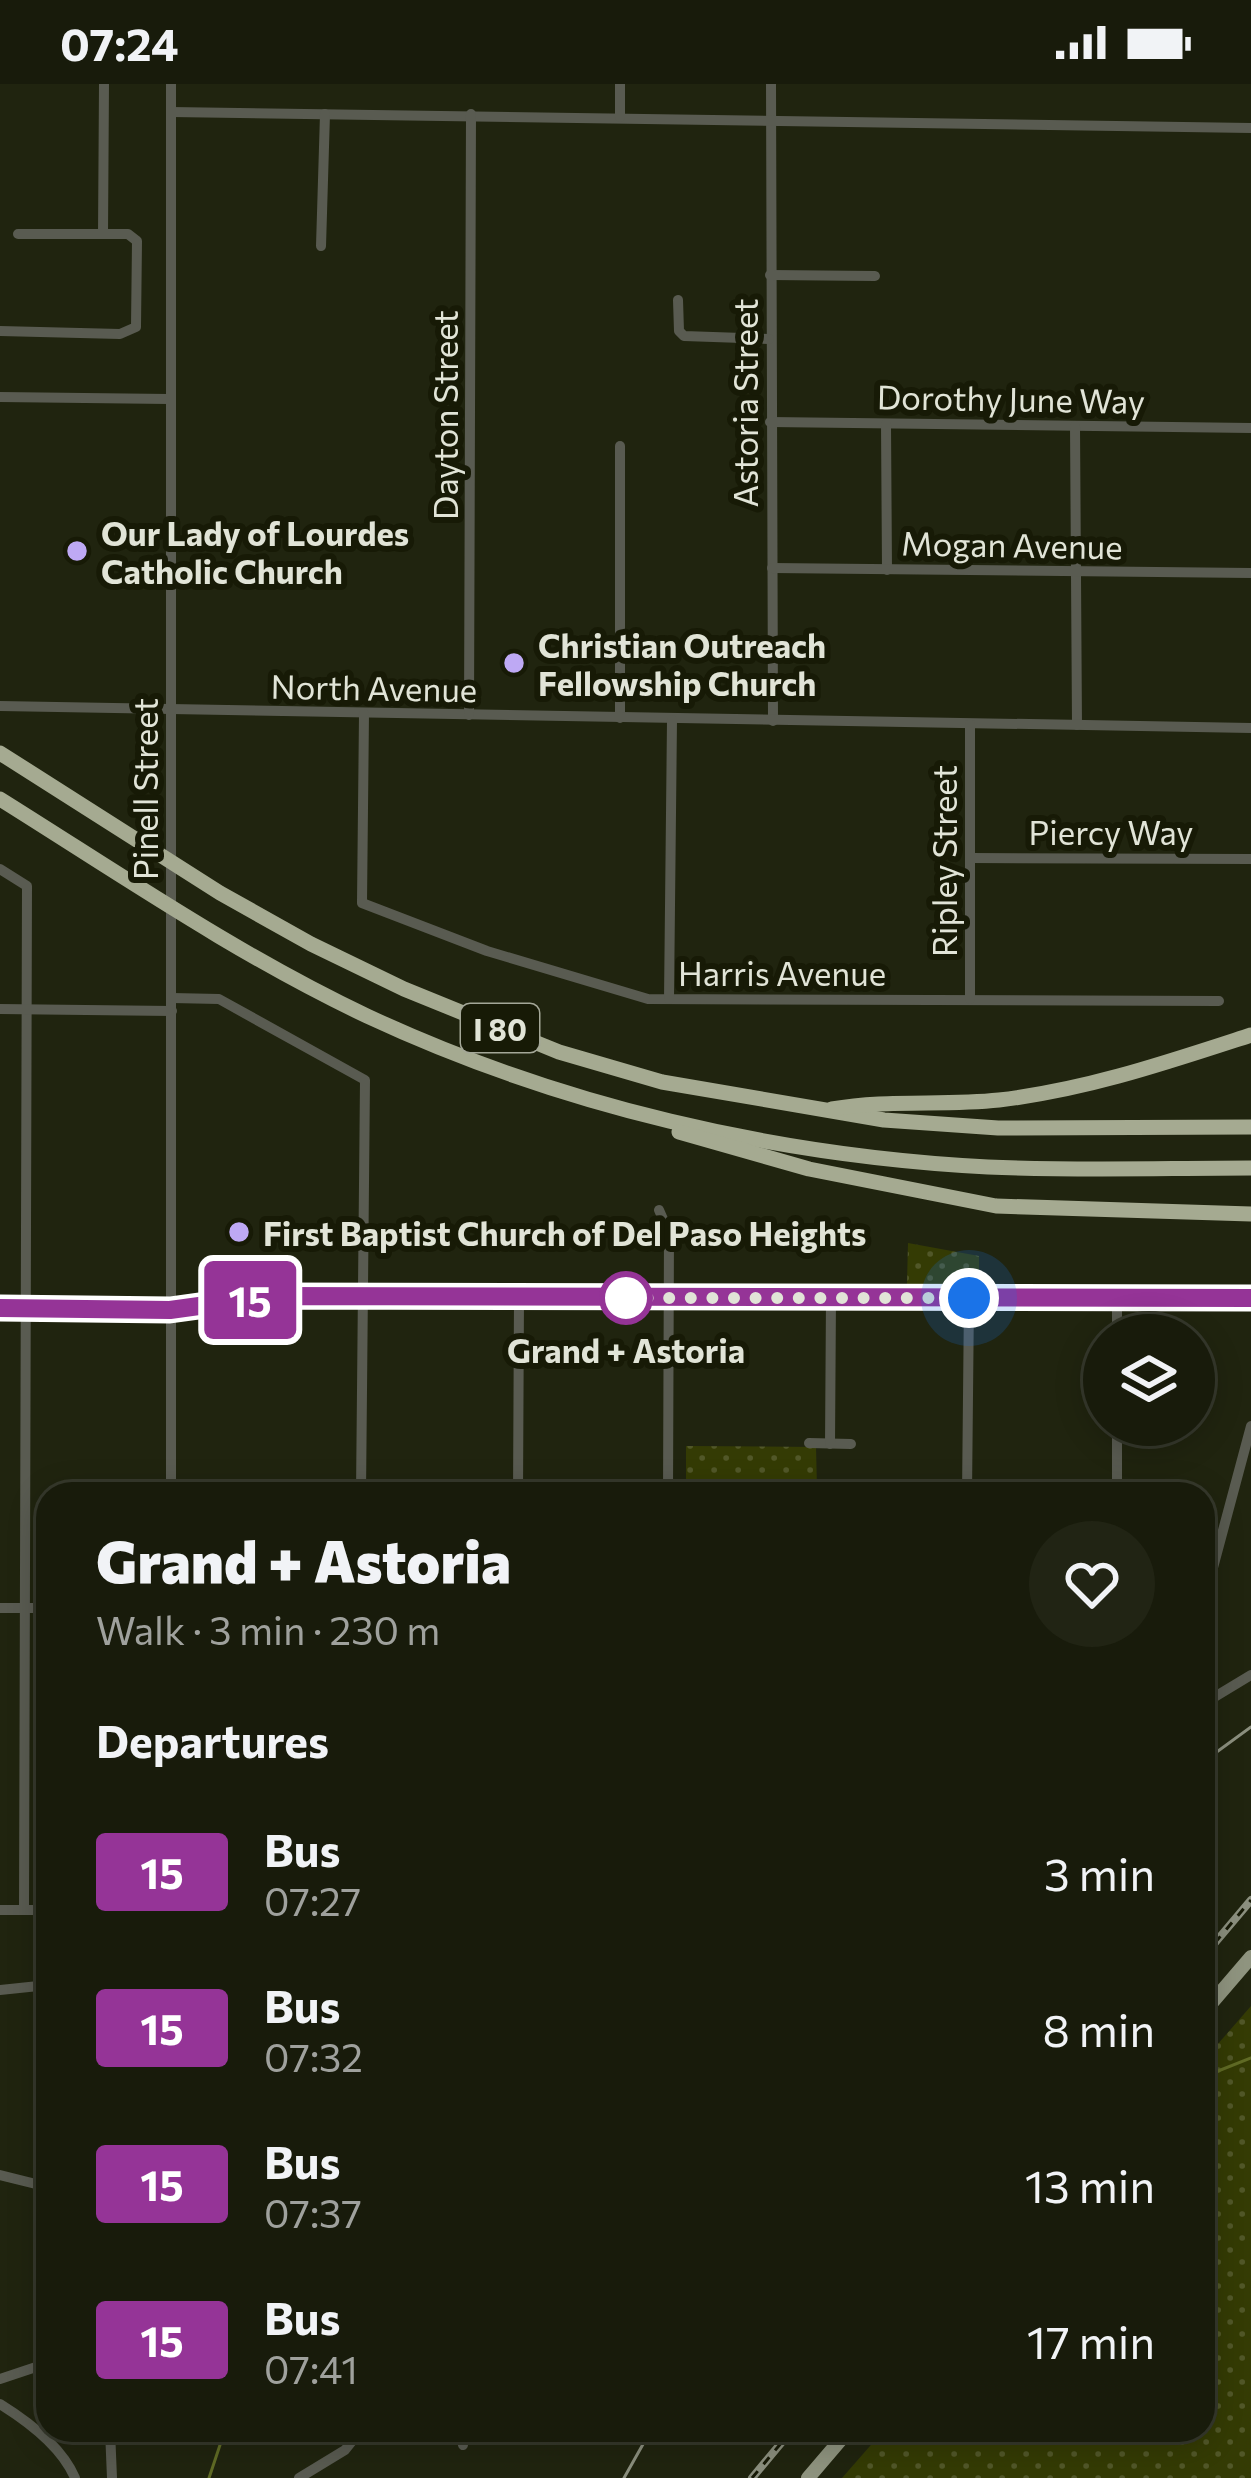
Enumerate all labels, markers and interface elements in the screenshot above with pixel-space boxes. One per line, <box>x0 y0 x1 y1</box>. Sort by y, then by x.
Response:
text: 07:24 <box>60 15 179 70</box>
street label: Astoria Street <box>724 298 765 508</box>
street label: Dayton Street <box>424 310 465 520</box>
street label: Dorothy June Way <box>877 375 1145 421</box>
place label: Our Lady of Lourdes Catholic Church <box>101 512 409 591</box>
street label: Mogan Avenue <box>901 522 1123 566</box>
marker: Our Lady of Lourdes Catholic Church <box>64 538 90 564</box>
place label: Christian Outreach Fellowship Church <box>538 624 826 703</box>
marker: Christian Outreach Fellowship Church <box>501 650 527 676</box>
street label: North Avenue <box>270 665 478 709</box>
street label: Pinell Street <box>124 698 165 880</box>
street label: Ripley Street <box>923 765 964 957</box>
street label: Piercy Way <box>1029 811 1193 852</box>
street label: Harris Avenue <box>678 952 886 993</box>
road number: I 80 <box>461 1004 539 1052</box>
place label: First Baptist Church of Del Paso Heights <box>263 1212 866 1253</box>
marker: First Baptist Church of Del Paso Heights <box>226 1219 252 1245</box>
line badge: 15 <box>196 1261 304 1339</box>
your location <box>939 1268 999 1328</box>
marker: Grand + Astoria <box>601 1273 651 1323</box>
text: 15 <box>228 1274 272 1326</box>
map controls <box>1083 1314 1215 1446</box>
button: layers <box>1083 1314 1215 1446</box>
place label: Grand + Astoria <box>507 1329 745 1370</box>
button: heart <box>1029 1521 1155 1647</box>
text: Grand + Astoria <box>96 1525 511 1595</box>
text: Walk · 3 min · 230 m <box>96 1605 440 1653</box>
text: Departures <box>96 1712 329 1767</box>
text: Bus <box>264 1821 340 1876</box>
text: 3 min <box>1044 1845 1155 1900</box>
text: 15 <box>140 1846 184 1898</box>
text: 07:27 <box>264 1876 361 1924</box>
text: Bus <box>264 1977 340 2032</box>
text: 8 min <box>1042 2001 1155 2056</box>
text: 15 <box>140 2002 184 2054</box>
text: 07:32 <box>264 2032 363 2080</box>
text: Bus <box>264 2133 340 2188</box>
text: 13 min <box>1025 2157 1155 2212</box>
text: 15 <box>140 2158 184 2210</box>
text: 07:37 <box>264 2188 362 2236</box>
text: Bus <box>264 2289 340 2344</box>
text: 17 min <box>1027 2313 1155 2368</box>
text: 15 <box>140 2314 184 2366</box>
text: 07:41 <box>264 2344 358 2392</box>

